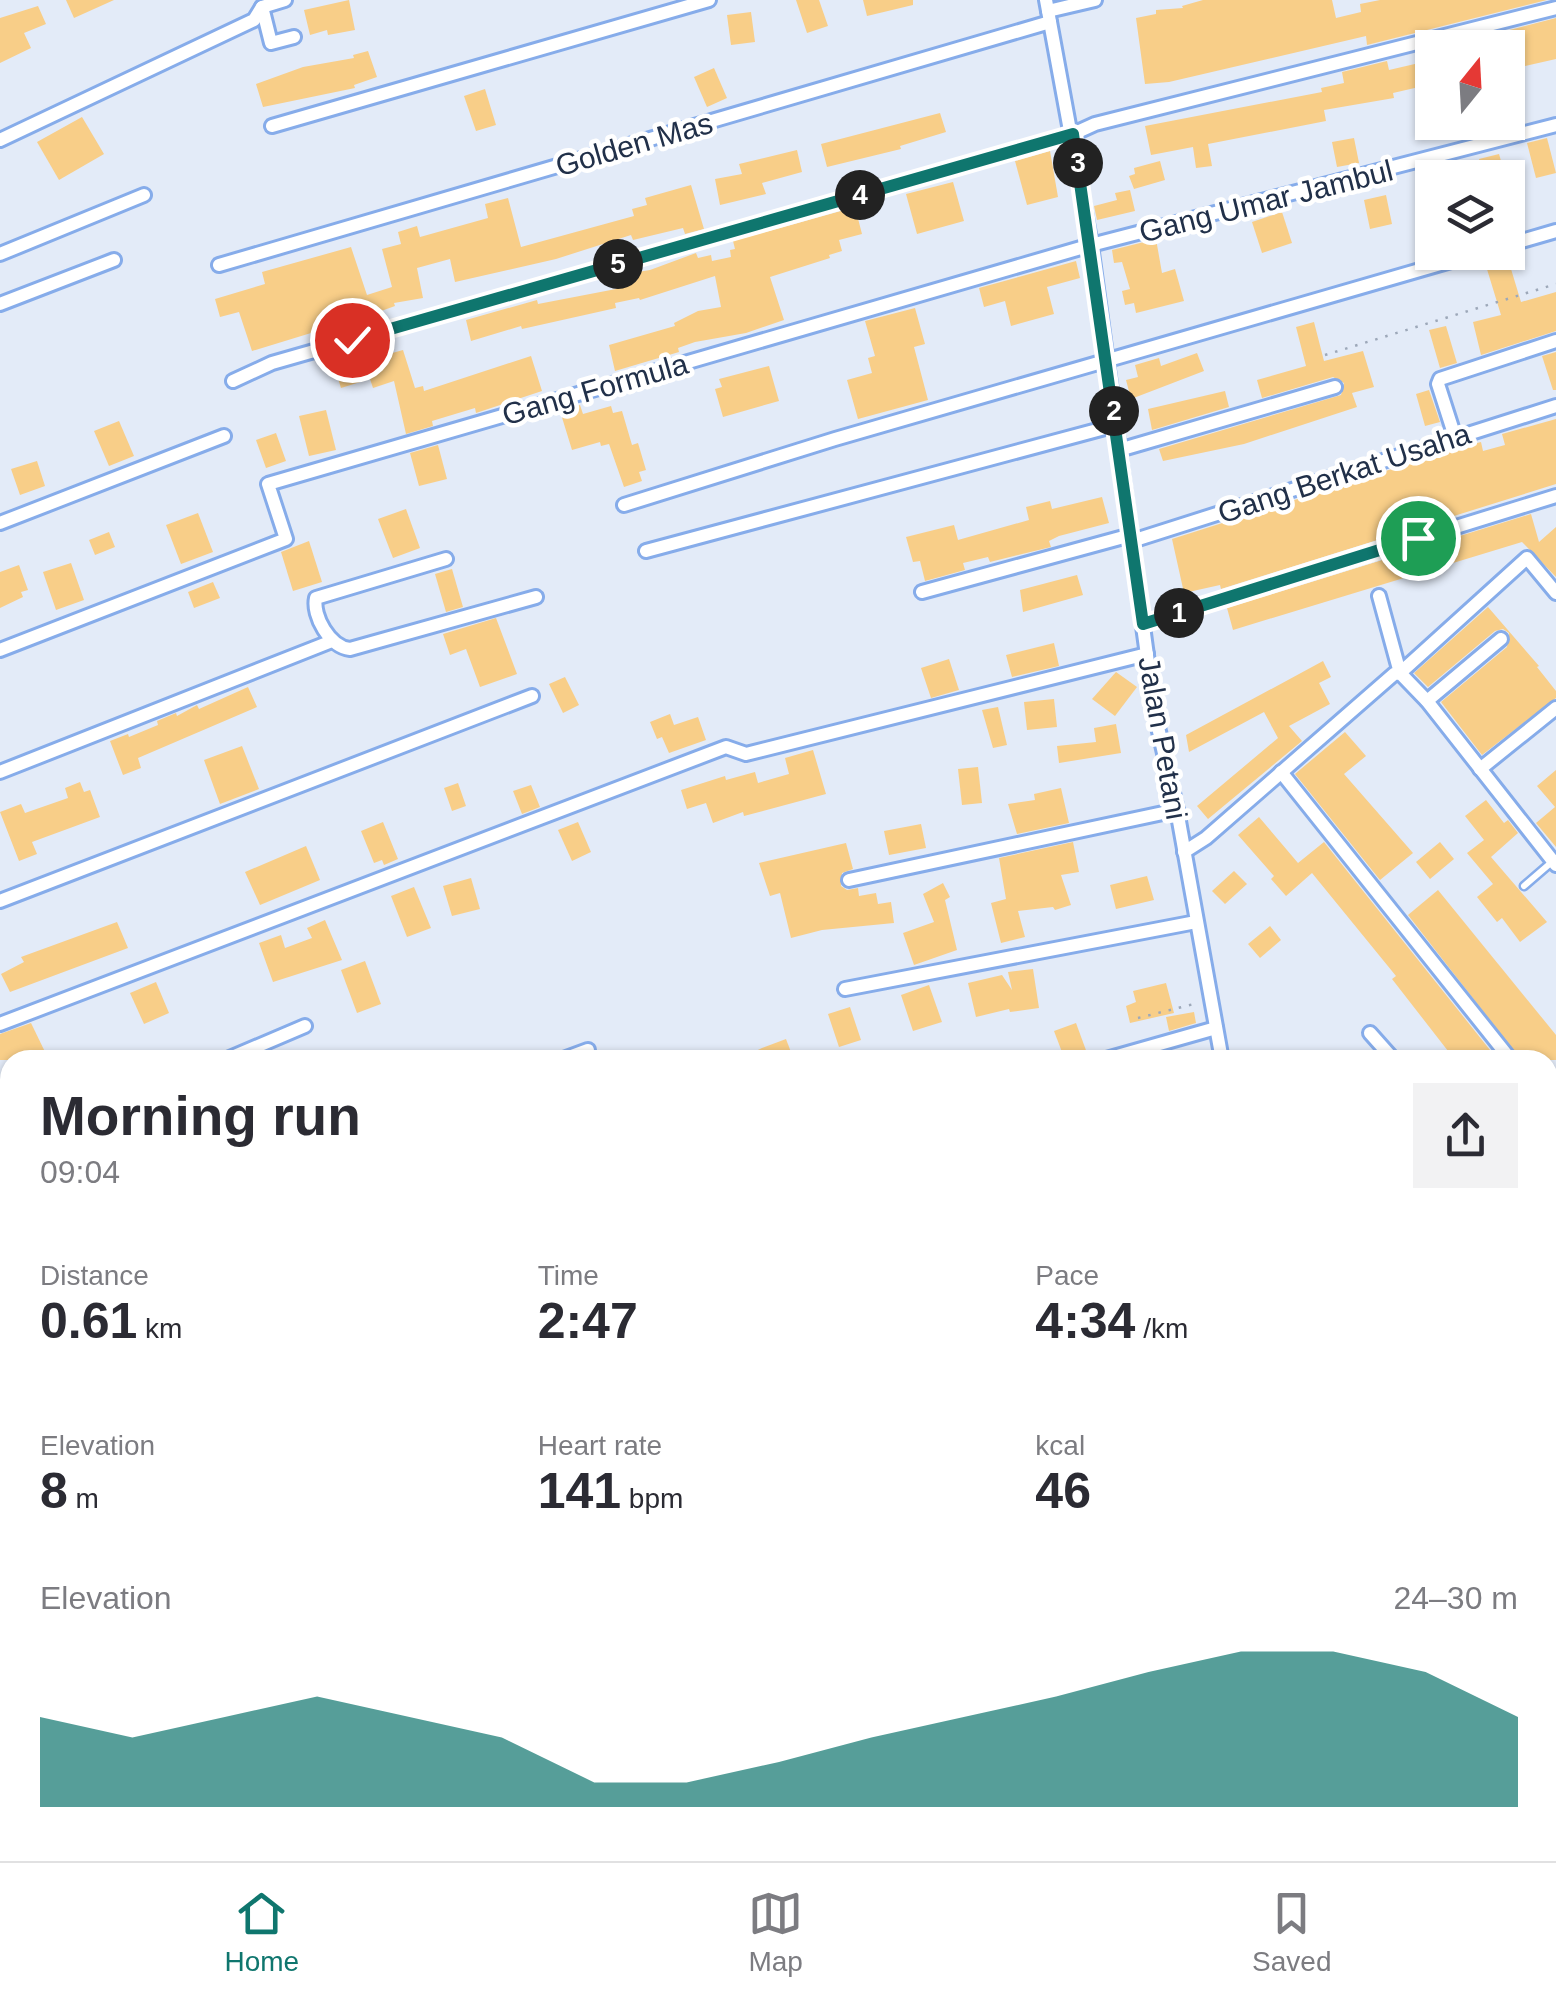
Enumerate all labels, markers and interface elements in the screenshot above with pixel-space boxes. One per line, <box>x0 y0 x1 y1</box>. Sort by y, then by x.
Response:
north arrow <box>1415 30 1525 140</box>
map controls <box>1415 30 1525 270</box>
street label: Golden Mas <box>552 106 716 182</box>
pin: 3 <box>1053 138 1103 188</box>
text: 3 <box>1070 147 1086 178</box>
street label: Gang Umar Jambul <box>1136 154 1396 248</box>
button: layers <box>1415 160 1525 270</box>
pin: 4 <box>835 170 885 220</box>
text: 4 <box>852 179 868 210</box>
pin: 5 <box>593 239 643 289</box>
text: 5 <box>610 248 626 279</box>
pin <box>310 298 395 383</box>
icon: check <box>325 313 380 368</box>
street label: Gang Formula <box>498 347 692 431</box>
pin: 2 <box>1089 386 1139 436</box>
text: 2 <box>1106 395 1122 426</box>
street label: Gang Berkat Usaha <box>1214 417 1475 529</box>
pin <box>1376 496 1461 581</box>
icon: arrive <box>1391 511 1446 566</box>
pin: 1 <box>1154 588 1204 638</box>
text: 1 <box>1171 597 1187 628</box>
street label: Jalan Petani <box>1132 654 1194 822</box>
button: share <box>1413 1083 1518 1188</box>
text: Morning run <box>40 1085 361 1147</box>
text: 09:04 <box>40 1154 120 1190</box>
text: Distance <box>40 1260 149 1291</box>
text: Time <box>538 1260 599 1291</box>
text: Pace <box>1035 1260 1099 1291</box>
text: 0.61 <box>40 1293 137 1349</box>
text: 2:47 <box>538 1293 638 1349</box>
text: 4:34 <box>1035 1293 1135 1349</box>
text: km <box>137 1313 182 1344</box>
text: /km <box>1135 1313 1188 1344</box>
text: Elevation <box>40 1430 155 1461</box>
text: Heart rate <box>538 1430 662 1461</box>
text: kcal <box>1035 1430 1085 1461</box>
text: 8 <box>40 1463 68 1519</box>
text: 141 <box>538 1463 621 1519</box>
text: 46 <box>1035 1463 1091 1519</box>
text: m <box>68 1483 99 1514</box>
text: bpm <box>621 1483 683 1514</box>
text: Elevation <box>40 1580 172 1616</box>
text: 24–30 m <box>1393 1580 1518 1616</box>
tab: Home <box>224 1886 299 1978</box>
tab: Map <box>748 1886 803 1978</box>
tab: Saved <box>1252 1886 1331 1978</box>

